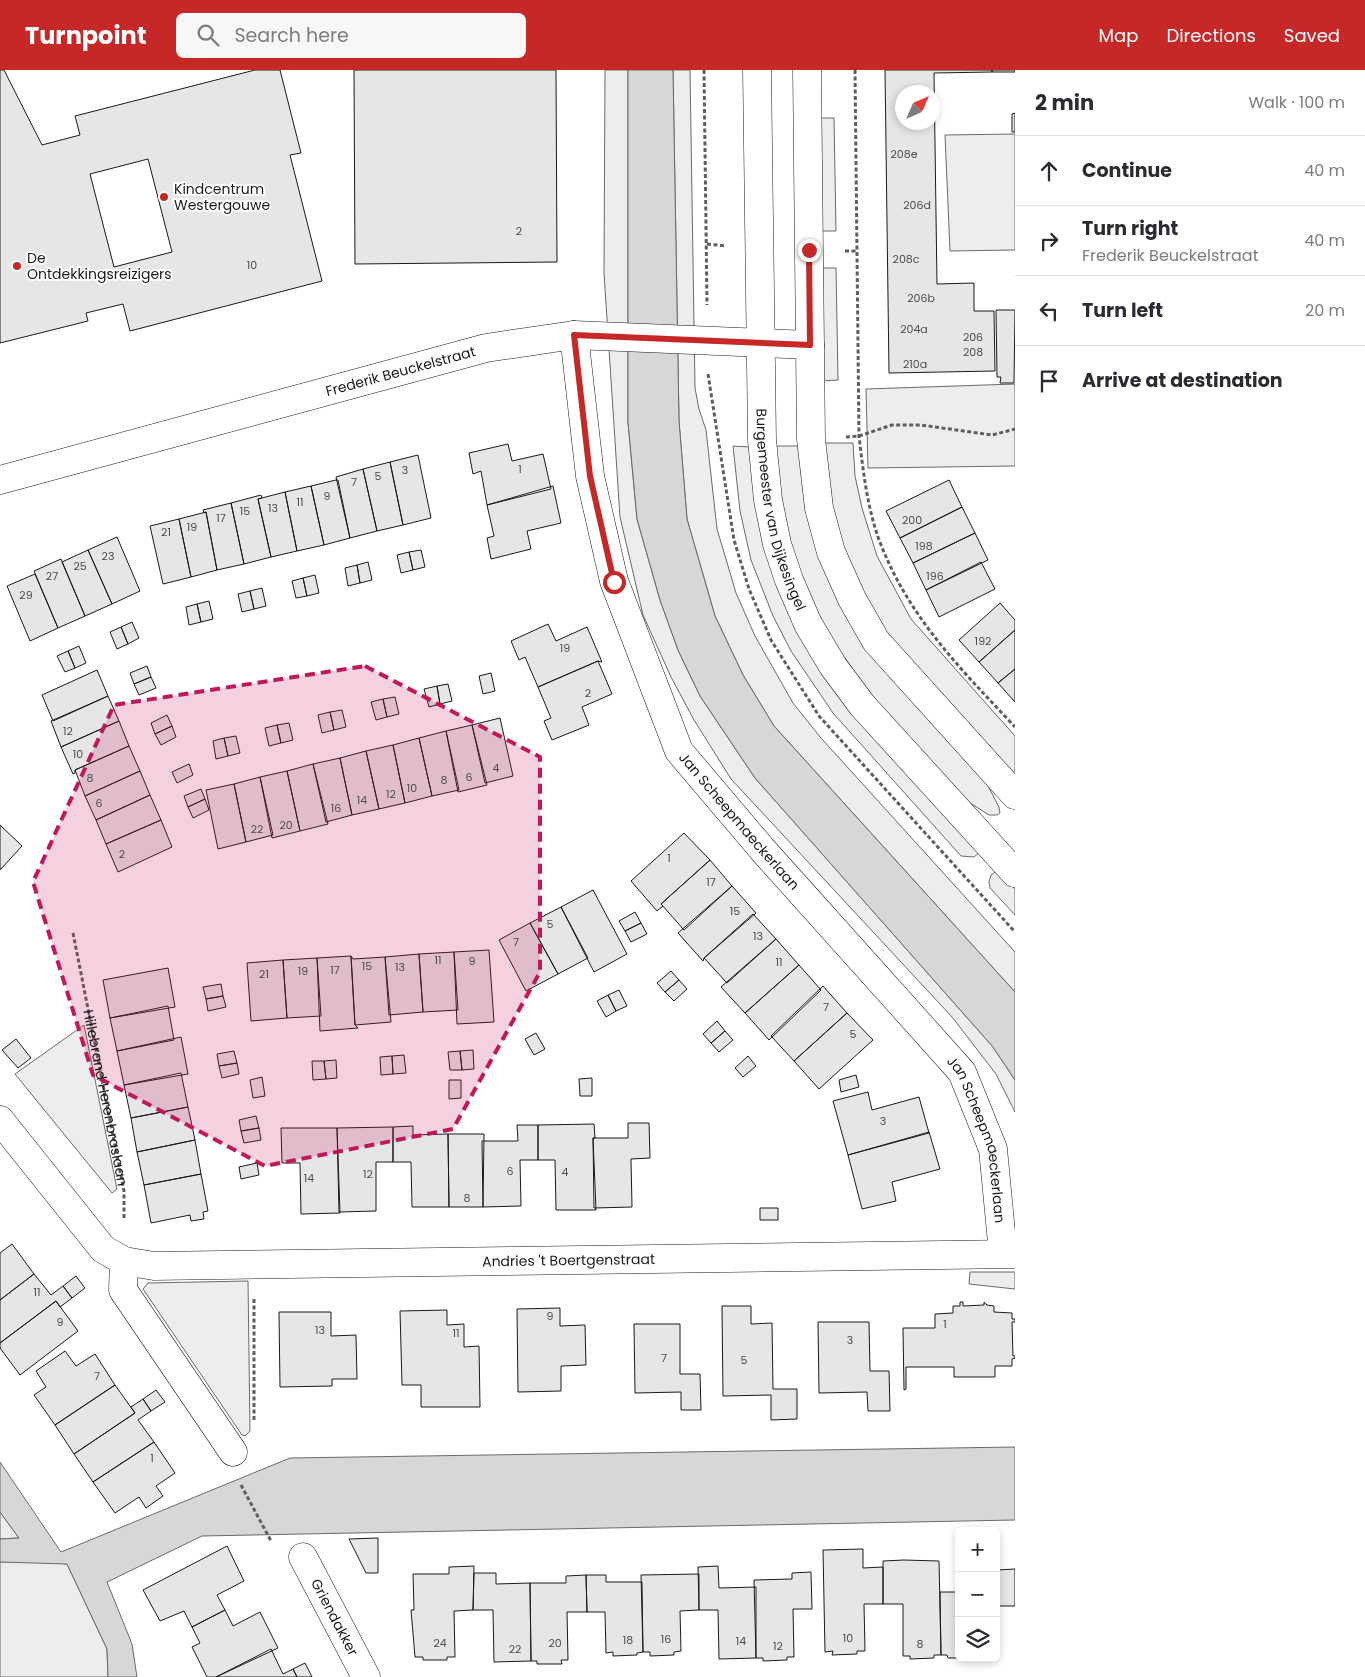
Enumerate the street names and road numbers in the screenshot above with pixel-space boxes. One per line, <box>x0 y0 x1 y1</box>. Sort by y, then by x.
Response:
street label: Frederik Beuckelstraat <box>323 341 478 401</box>
street label: Burgemeester van Dijkesingel <box>752 408 811 614</box>
street label: Jan Scheepmaeckerlaan <box>674 748 804 894</box>
street label: Hillebrand Herenbraslaan <box>78 1008 133 1188</box>
street label: Jan Scheepmaeckerlaan <box>942 1052 1010 1224</box>
street label: Andries 't Boertgenstraat <box>482 1249 655 1271</box>
street label: Griendakker <box>306 1575 363 1659</box>

